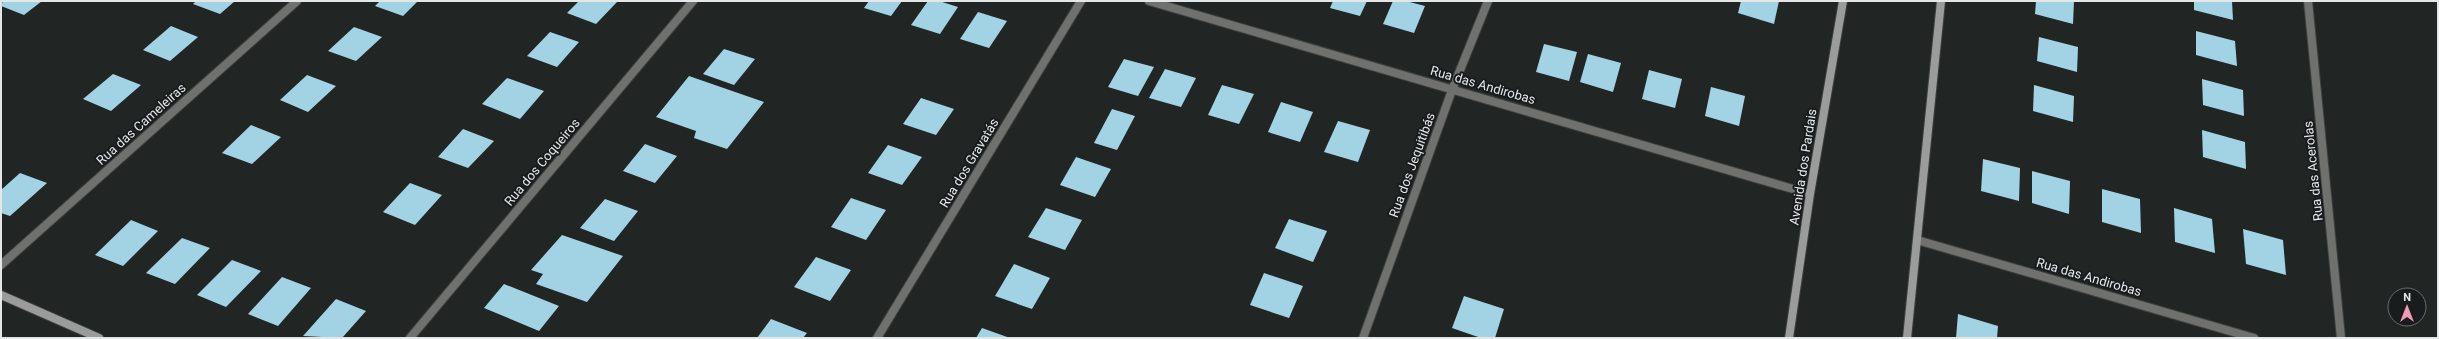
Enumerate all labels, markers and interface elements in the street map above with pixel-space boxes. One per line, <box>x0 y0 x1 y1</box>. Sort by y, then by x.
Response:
street label: Rua das Andirobas <box>1429 63 1538 107</box>
street label: Rua das Cameleiras <box>93 80 189 168</box>
street label: Avenida dos Pardais <box>1786 107 1820 226</box>
street label: Rua dos Jequitibás <box>1386 110 1438 219</box>
street label: Rua dos Coqueiros <box>501 115 583 209</box>
street label: Rua dos Gravatás <box>936 115 1002 210</box>
street label: Rua das Acerolas <box>2300 120 2326 222</box>
street label: Rua das Andirobas <box>2035 255 2144 299</box>
north arrow <box>2387 287 2427 327</box>
text: N <box>2403 291 2411 304</box>

